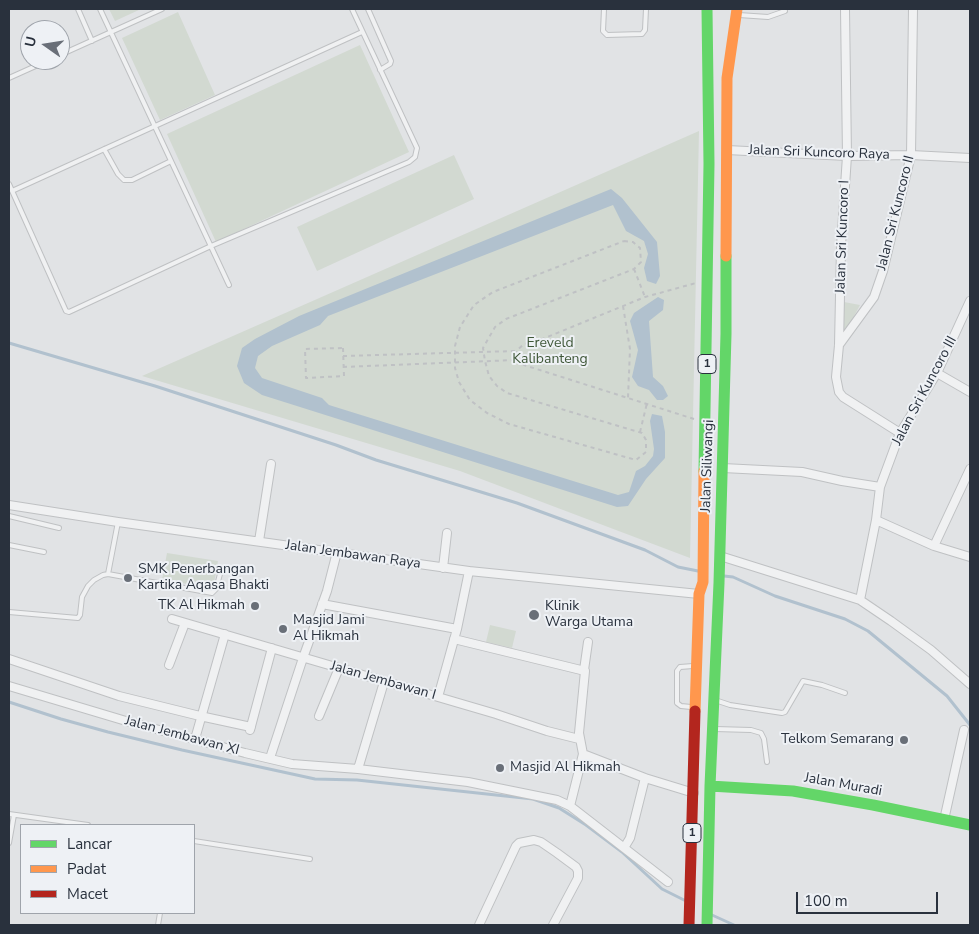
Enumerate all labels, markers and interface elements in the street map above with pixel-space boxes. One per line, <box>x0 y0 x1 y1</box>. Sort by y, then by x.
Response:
north arrow <box>20 20 70 70</box>
text: U <box>20 35 41 49</box>
street label: Jalan Sri Kuncoro Raya <box>748 142 890 164</box>
street label: Jalan Sri Kuncoro II <box>874 154 918 272</box>
street label: Jalan Sri Kuncoro I <box>833 180 853 294</box>
street label: Jalan Sri Kuncoro III <box>889 334 961 448</box>
park label: Ereveld Kalibanteng <box>512 336 588 368</box>
road number: 1 <box>698 354 716 374</box>
street label: Jalan Siliwangi <box>698 419 718 513</box>
street label: Jalan Jembawan Raya <box>284 537 422 573</box>
place label: SMK Penerbangan Kartika Aqasa Bhakti <box>138 562 269 594</box>
marker: SMK Penerbangan Kartika Aqasa Bhakti <box>122 572 134 584</box>
place label: TK Al Hikmah <box>158 598 245 614</box>
place label: Klinik Warga Utama <box>545 599 633 632</box>
marker: TK Al Hikmah <box>249 600 261 612</box>
marker: Klinik Warga Utama <box>527 608 541 622</box>
place label: Masjid Jami Al Hikmah <box>293 613 365 646</box>
marker: Masjid Jami Al Hikmah <box>277 623 289 635</box>
street label: Jalan Jembawan I <box>328 658 438 704</box>
street label: Jalan Jembawan XI <box>123 713 241 759</box>
place label: Telkom Semarang <box>781 732 894 748</box>
marker: Telkom Semarang <box>898 734 910 746</box>
place label: Masjid Al Hikmah <box>510 760 621 776</box>
marker: Masjid Al Hikmah <box>494 762 506 774</box>
street label: Jalan Muradi <box>803 770 883 800</box>
legend <box>20 824 195 914</box>
road number: 1 <box>683 824 701 842</box>
text: Lancar <box>67 834 112 854</box>
text: Padat <box>67 859 106 879</box>
scale bar <box>799 882 942 914</box>
text: Macet <box>67 884 108 904</box>
text: 100 m <box>804 891 848 911</box>

